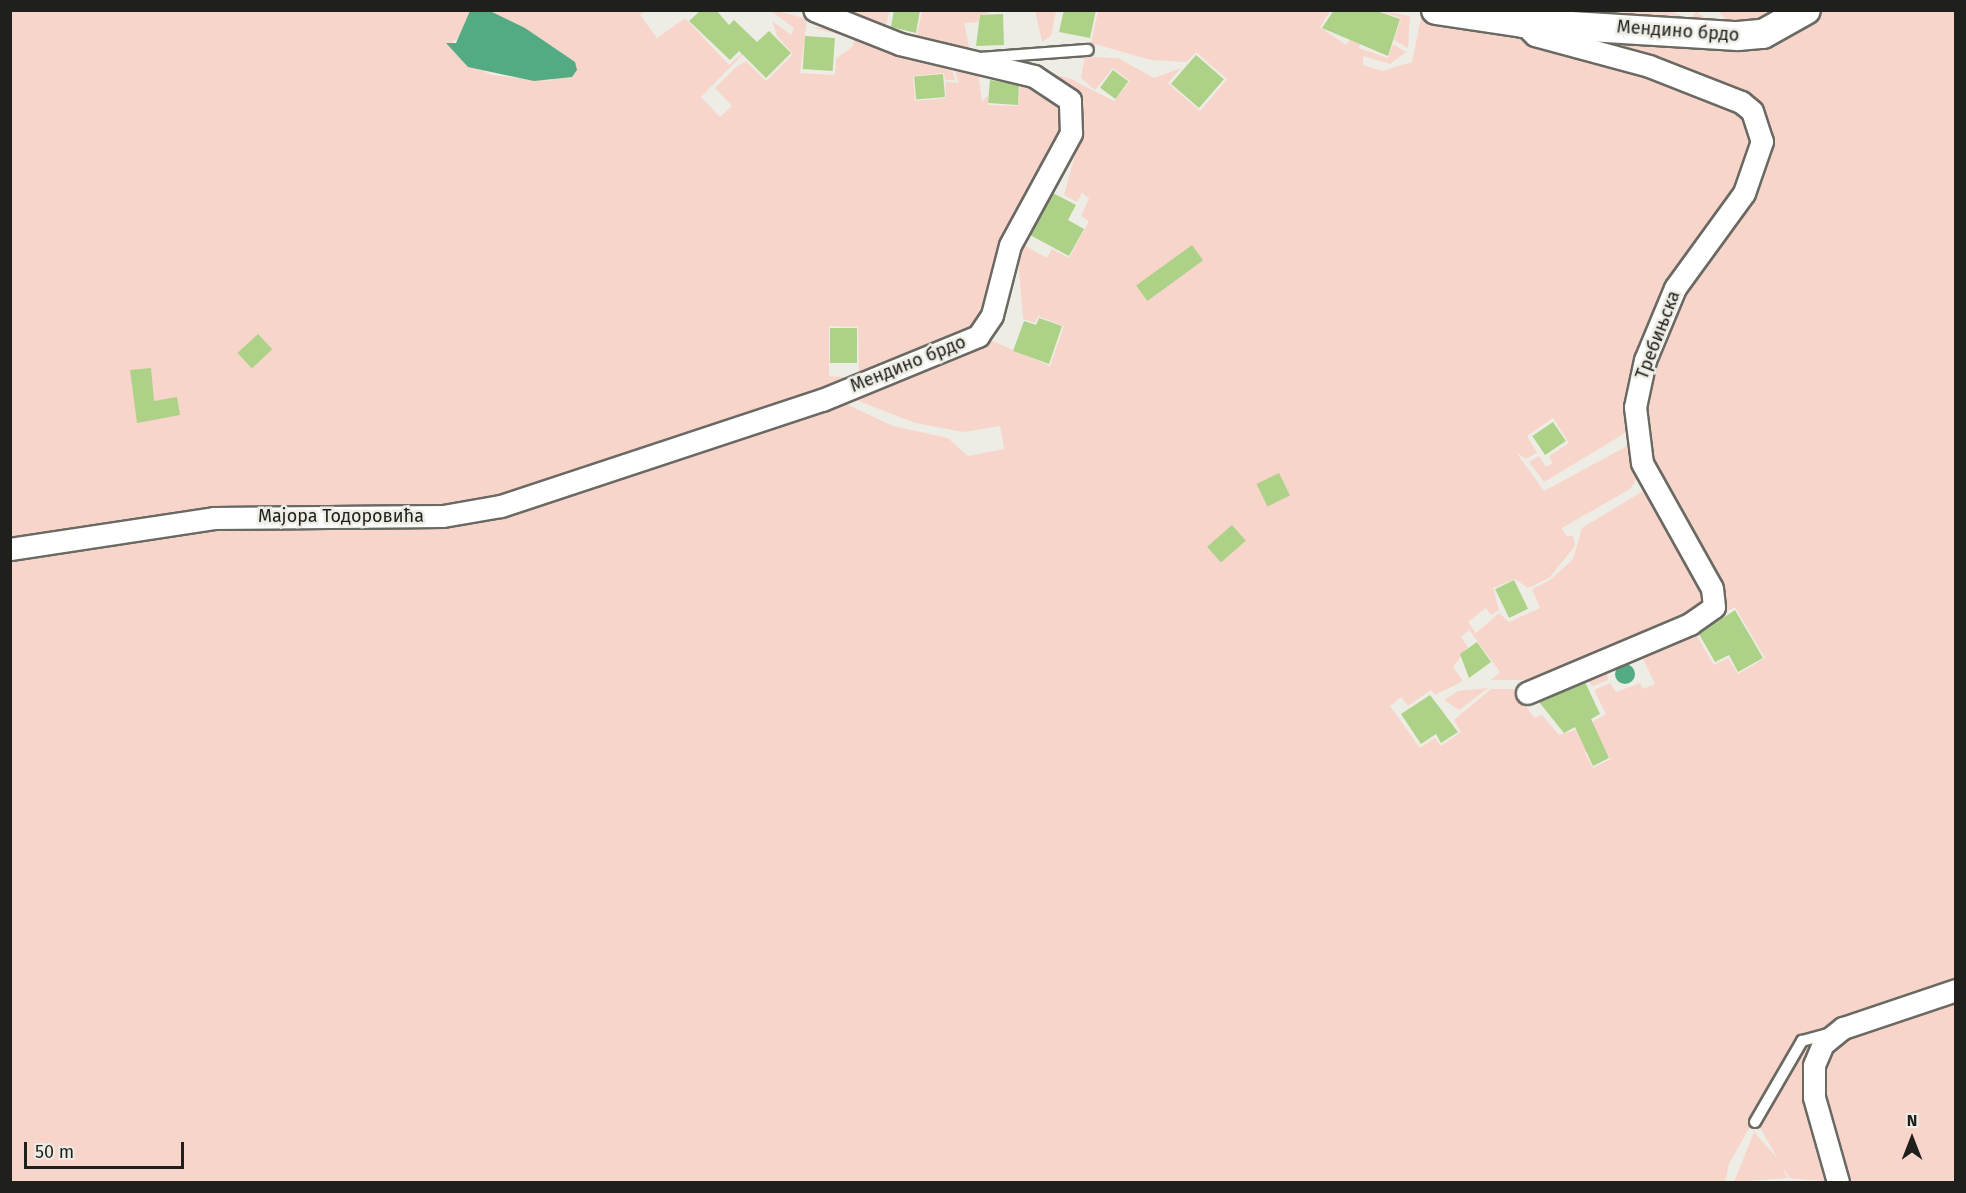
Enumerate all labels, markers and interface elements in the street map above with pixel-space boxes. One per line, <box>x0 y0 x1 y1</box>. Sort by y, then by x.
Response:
street label: Мендино брдо <box>1616 16 1740 46</box>
street label: Требињска <box>1631 288 1685 382</box>
street label: Мендино брдо <box>847 331 969 397</box>
street label: Мајора Тодоровића <box>258 505 424 527</box>
north arrow <box>1882 1109 1942 1169</box>
text: N <box>1907 1111 1917 1130</box>
scale bar <box>27 1130 188 1168</box>
text: 50 m <box>35 1141 74 1163</box>

